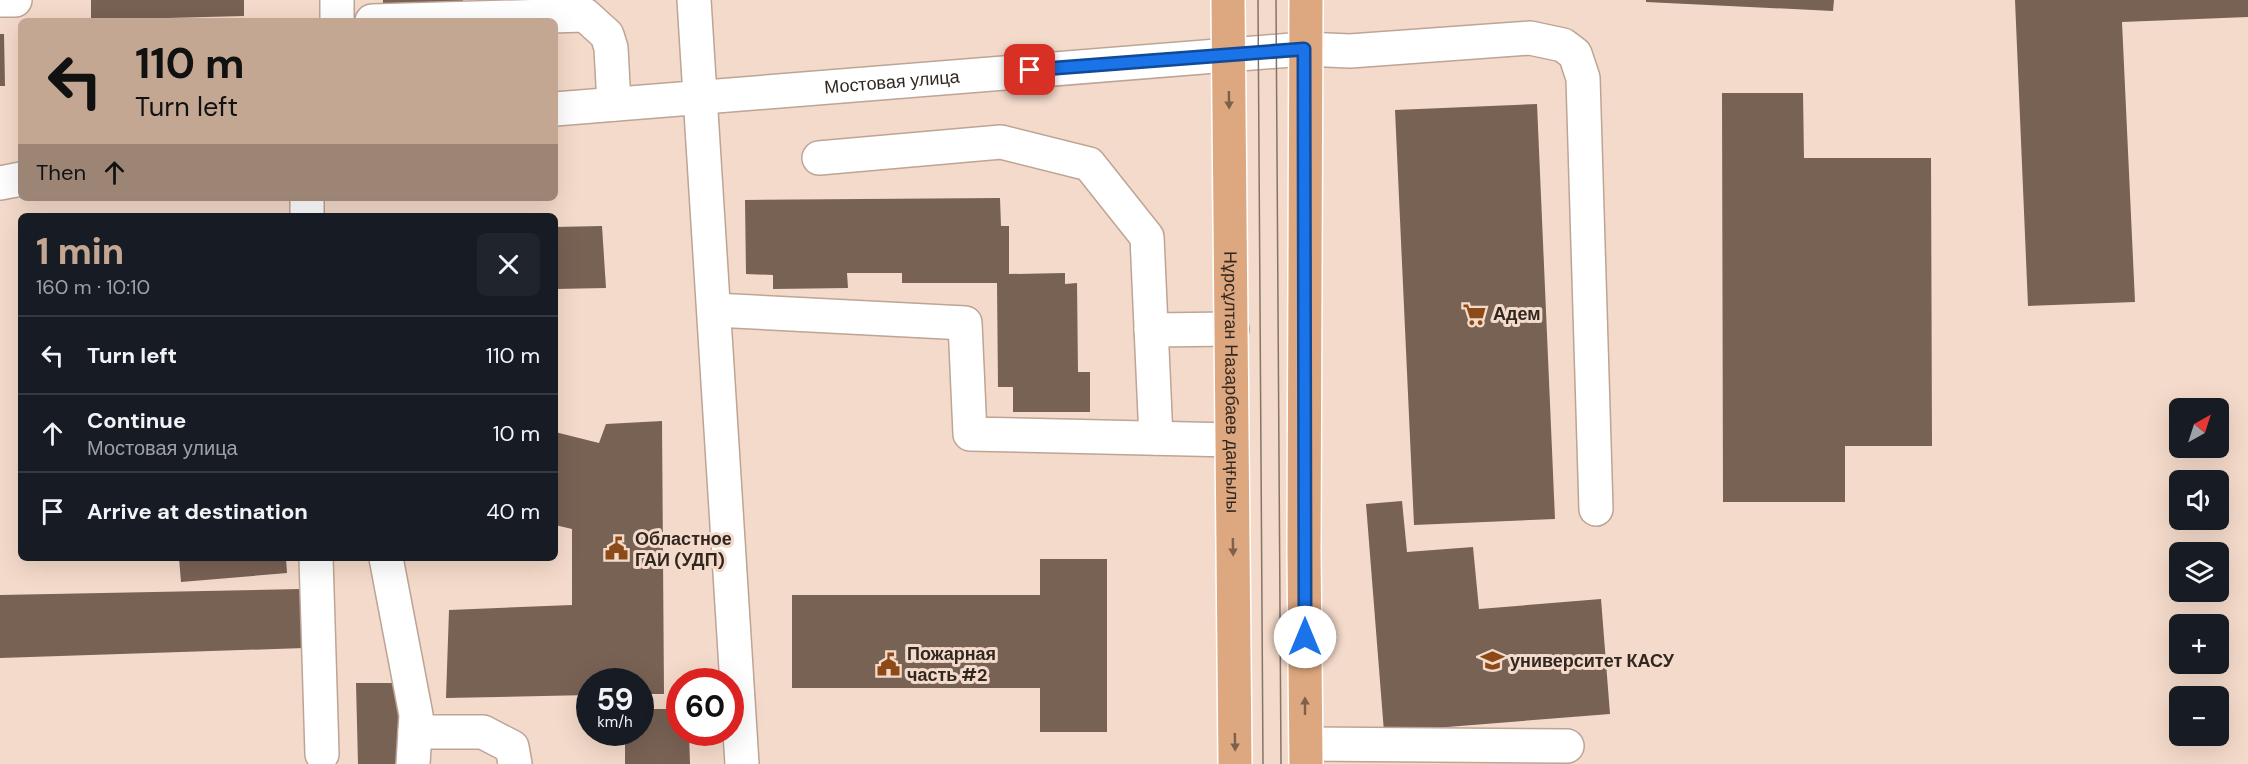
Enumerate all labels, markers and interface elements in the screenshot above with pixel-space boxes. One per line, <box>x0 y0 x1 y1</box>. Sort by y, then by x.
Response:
text: 110 m <box>135 36 245 91</box>
icon: left <box>36 42 114 120</box>
pin <box>1004 44 1055 95</box>
icon: arrive <box>1013 53 1046 86</box>
street label: Мостовая улица <box>823 65 962 99</box>
text: Turn left <box>135 89 238 124</box>
one-way arrow <box>1224 91 1234 110</box>
icon: ahead <box>98 156 131 189</box>
text: Then <box>36 158 86 187</box>
text: 1 min <box>36 228 124 275</box>
button: close <box>477 233 540 296</box>
street label: Нұрсұлтан Назарбаев даңғылы <box>1218 251 1245 513</box>
text: 160 m · 10:10 <box>36 274 150 300</box>
supermarket icon: Адем <box>1462 301 1488 327</box>
place label: Адем <box>1493 302 1541 326</box>
icon: left <box>36 339 69 372</box>
text: Turn left <box>87 341 177 370</box>
text: 110 m <box>486 341 540 370</box>
north arrow <box>2169 398 2229 458</box>
map controls <box>2169 398 2229 746</box>
text: Continue <box>87 406 186 435</box>
icon: ahead <box>36 417 69 450</box>
text: 10 m <box>493 419 540 448</box>
text: Мостовая улица <box>87 435 238 461</box>
button: sound <box>2169 470 2229 530</box>
icon: arrive <box>36 495 69 528</box>
text: Arrive at destination <box>87 497 308 526</box>
text: 40 m <box>486 497 540 526</box>
place label: Областное ГАИ (УДП) <box>635 527 732 572</box>
public building icon: Областное ГАИ (УДП) <box>604 536 630 562</box>
one-way arrow <box>1228 538 1238 557</box>
button: layers <box>2169 542 2229 602</box>
position arrow <box>1273 605 1337 669</box>
button: + <box>2169 614 2229 674</box>
place label: Пожарная часть #2 <box>907 642 996 687</box>
school or university icon: университет КАСУ <box>1479 648 1505 674</box>
place label: университет КАСУ <box>1510 649 1675 673</box>
public building icon: Пожарная часть #2 <box>876 651 902 677</box>
speed limit sign: 60 <box>666 668 744 746</box>
text: 59 <box>597 680 634 719</box>
button: − <box>2169 686 2229 746</box>
one-way arrow <box>1300 696 1310 715</box>
text: km/h <box>597 712 633 732</box>
one-way arrow <box>1230 733 1240 752</box>

